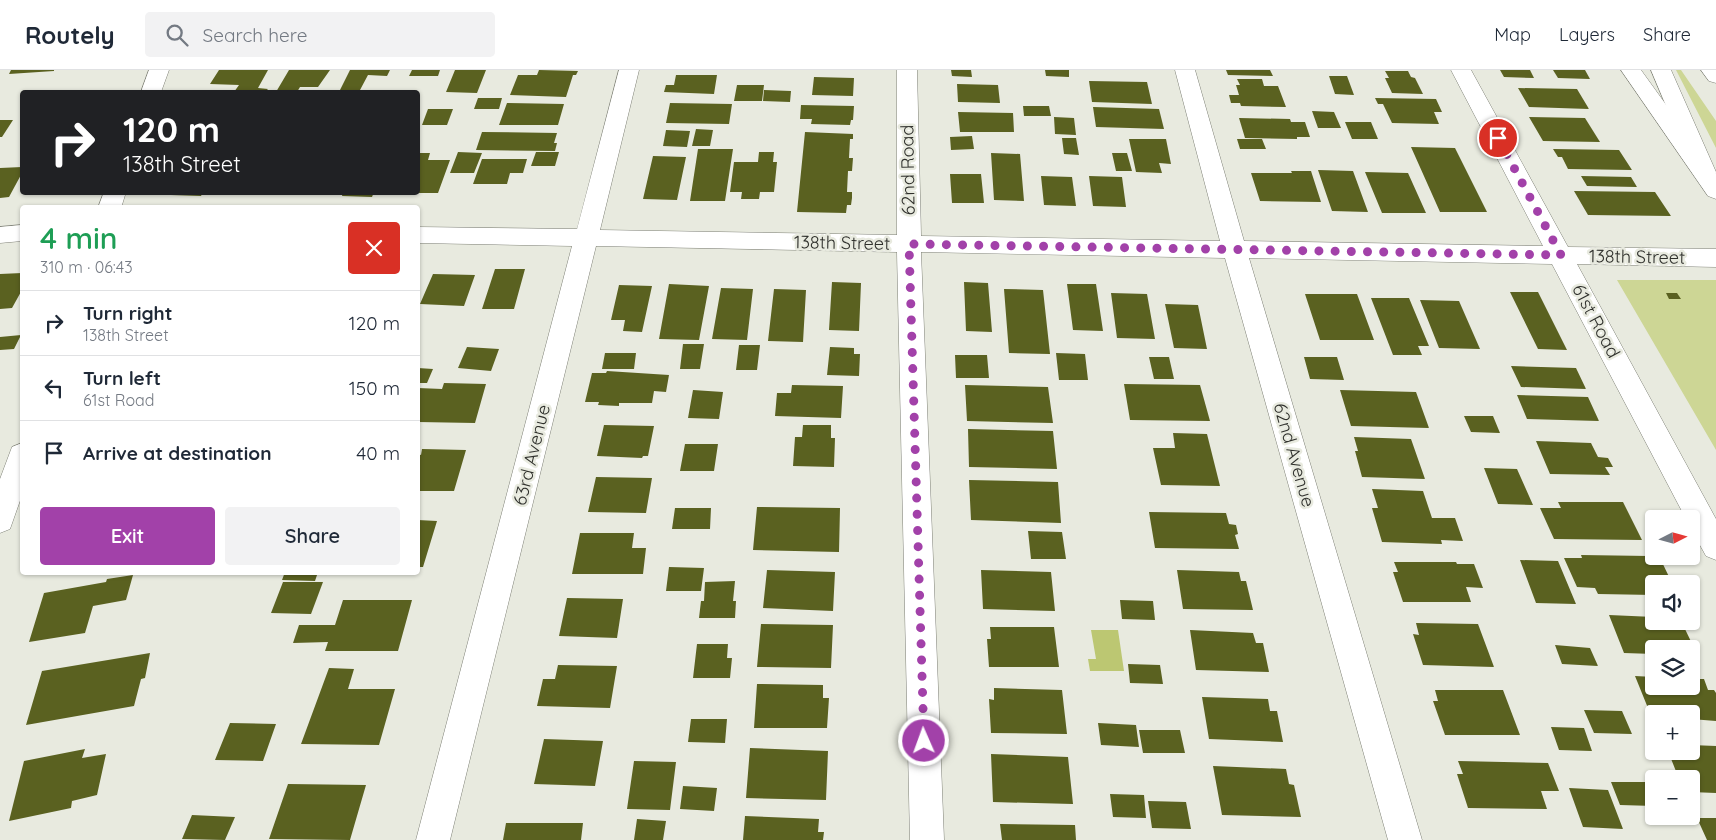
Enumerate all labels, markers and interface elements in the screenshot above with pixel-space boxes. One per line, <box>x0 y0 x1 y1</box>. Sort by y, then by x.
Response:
search box <box>145 12 495 57</box>
text: Routely <box>25 20 115 50</box>
icon: search <box>163 21 191 49</box>
text: Search here <box>203 23 307 47</box>
text: Map <box>1494 23 1531 46</box>
text: Layers <box>1559 23 1615 46</box>
text: Share <box>1643 23 1691 46</box>
text: 120 m <box>123 107 220 151</box>
icon: right <box>40 110 105 175</box>
pin <box>1477 117 1519 159</box>
icon: arrive <box>1484 124 1512 152</box>
street label: 62nd Road <box>895 125 920 215</box>
text: 138th Street <box>123 150 241 178</box>
text: 4 min <box>40 219 118 257</box>
button: close <box>348 222 400 274</box>
street label: 138th Street <box>794 230 890 255</box>
street label: 138th Street <box>1589 244 1685 269</box>
text: 310 m · 06:43 <box>40 257 133 277</box>
street label: 61st Road <box>1567 280 1625 362</box>
text: Turn right <box>83 301 172 325</box>
icon: right <box>40 309 68 337</box>
text: 120 m <box>349 311 400 335</box>
text: 138th Street <box>83 325 169 345</box>
text: Turn left <box>83 366 161 390</box>
icon: left <box>40 374 68 402</box>
text: 150 m <box>349 376 400 400</box>
text: 61st Road <box>83 390 154 410</box>
street label: 62nd Avenue <box>1269 400 1320 510</box>
street label: 63rd Avenue <box>508 402 555 508</box>
icon: arrive <box>40 439 68 467</box>
text: Arrive at destination <box>83 441 272 465</box>
text: 40 m <box>356 441 400 465</box>
button: Exit <box>40 507 215 565</box>
button: Share <box>225 507 400 565</box>
north arrow <box>1645 510 1700 565</box>
map controls <box>1645 510 1700 825</box>
button: sound <box>1645 575 1700 630</box>
button: layers <box>1645 640 1700 695</box>
button: + <box>1645 705 1700 760</box>
position arrow <box>897 714 949 766</box>
button: − <box>1645 770 1700 825</box>

